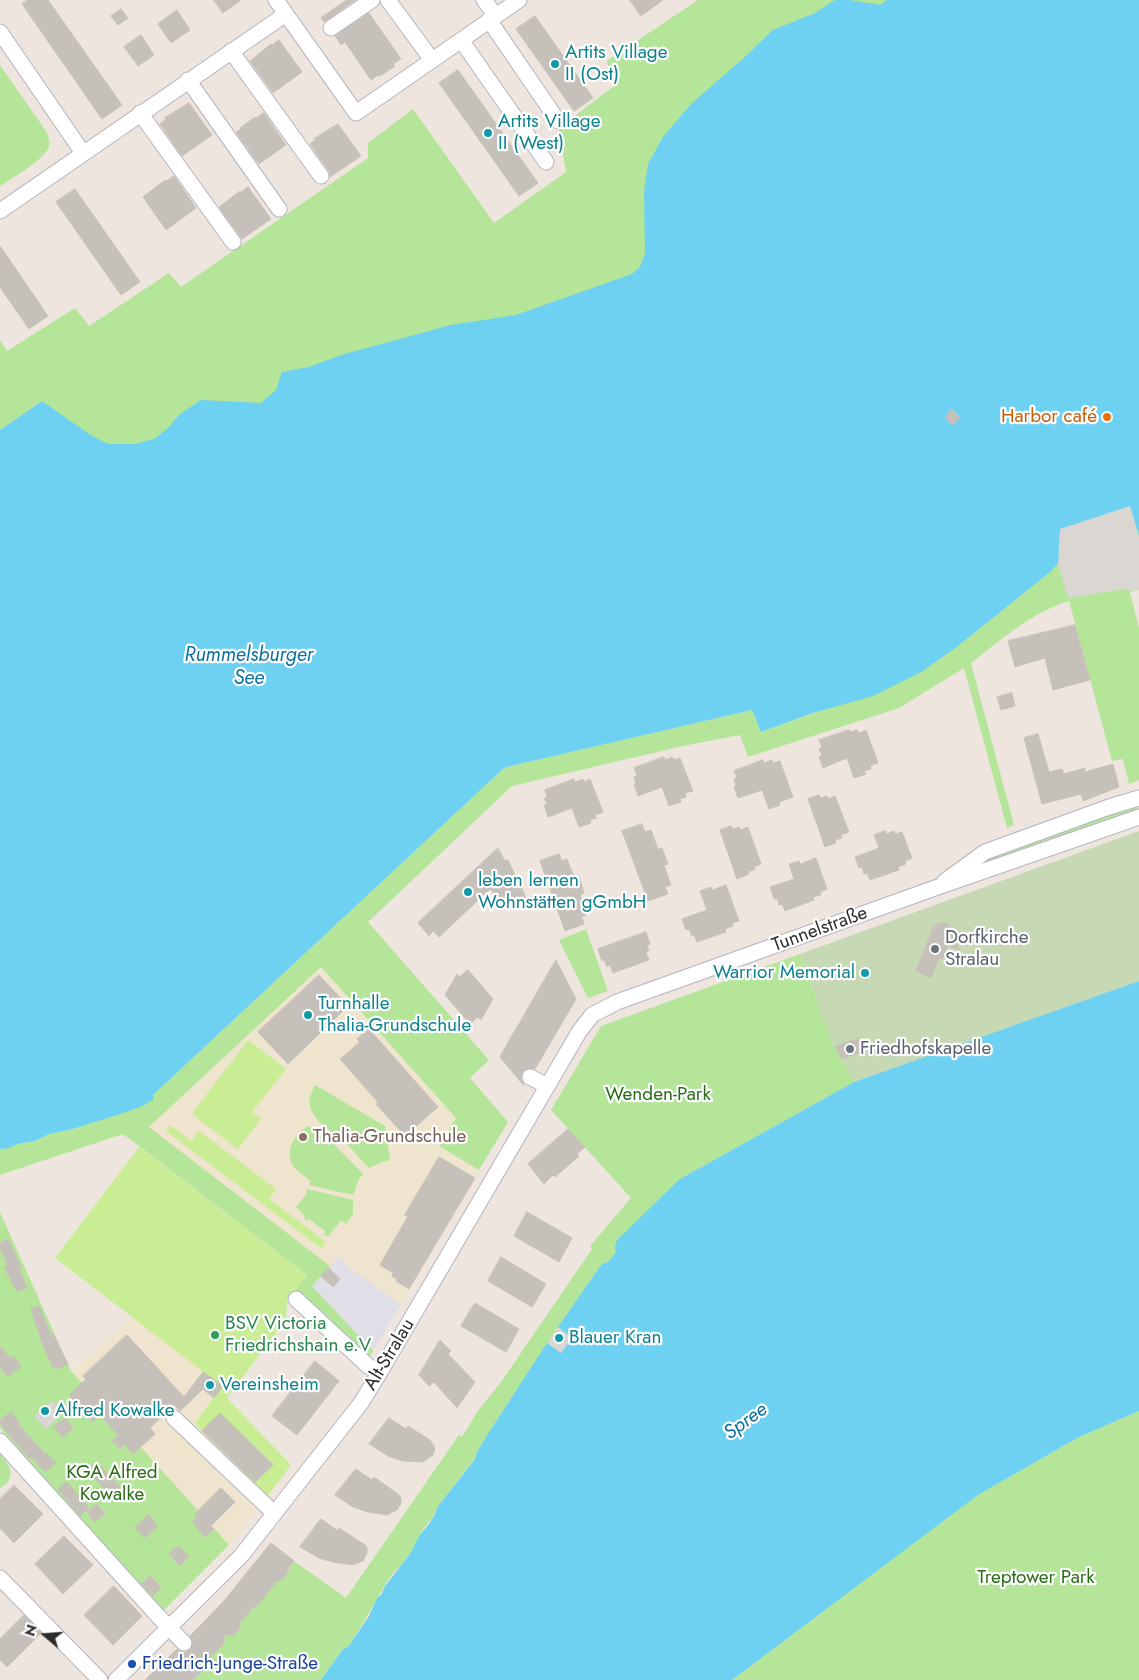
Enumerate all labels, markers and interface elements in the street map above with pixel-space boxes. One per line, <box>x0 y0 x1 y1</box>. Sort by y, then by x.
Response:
place label: Artits Village II (Ost) <box>565 42 667 86</box>
marker: Artits Village II (Ost) <box>549 58 561 70</box>
place label: Artits Village II (West) <box>498 111 600 155</box>
marker: Artits Village II (West) <box>482 127 494 139</box>
place label: Harbor café <box>1001 406 1097 428</box>
marker: Harbor café <box>1101 411 1113 423</box>
water label: Rummelsburger See <box>185 644 313 691</box>
place label: leben lernen Wohnstätten gGmbH <box>478 870 646 914</box>
marker: leben lernen Wohnstätten gGmbH <box>462 886 474 898</box>
street label: Tunnelstraße <box>769 902 871 958</box>
place label: Dorfkirche Stralau <box>945 927 1029 971</box>
marker: Dorfkirche Stralau <box>929 943 941 955</box>
place label: Warrior Memorial <box>713 962 855 984</box>
marker: Warrior Memorial <box>859 967 871 979</box>
place label: Turnhalle Thalia-Grundschule <box>318 993 471 1037</box>
marker: Turnhalle Thalia-Grundschule <box>302 1009 314 1021</box>
place label: Friedhofskapelle <box>860 1038 991 1060</box>
marker: Friedhofskapelle <box>844 1043 856 1055</box>
park label: Wenden-Park <box>605 1084 711 1106</box>
place label: Thalia-Grundschule <box>313 1126 466 1148</box>
marker: Thalia-Grundschule <box>297 1131 309 1143</box>
place label: BSV Victoria Friedrichshain e.V <box>225 1313 371 1357</box>
street label: Alt-Stralau <box>360 1315 420 1395</box>
place label: Blauer Kran <box>569 1327 661 1349</box>
marker: BSV Victoria Friedrichshain e.V <box>209 1329 221 1341</box>
marker: Blauer Kran <box>553 1332 565 1344</box>
place label: Vereinsheim <box>220 1374 319 1396</box>
marker: Vereinsheim <box>204 1379 216 1391</box>
water label: Spree <box>720 1398 772 1446</box>
place label: Alfred Kowalke <box>55 1400 174 1422</box>
marker: Alfred Kowalke <box>39 1405 51 1417</box>
park label: KGA Alfred Kowalke <box>66 1462 158 1506</box>
park label: Treptower Park <box>977 1567 1095 1589</box>
north arrow <box>20 1610 70 1660</box>
text: N <box>20 1622 42 1639</box>
place label: Friedrich-Junge-Straße <box>142 1653 318 1675</box>
marker: Friedrich-Junge-Straße <box>126 1658 138 1670</box>

